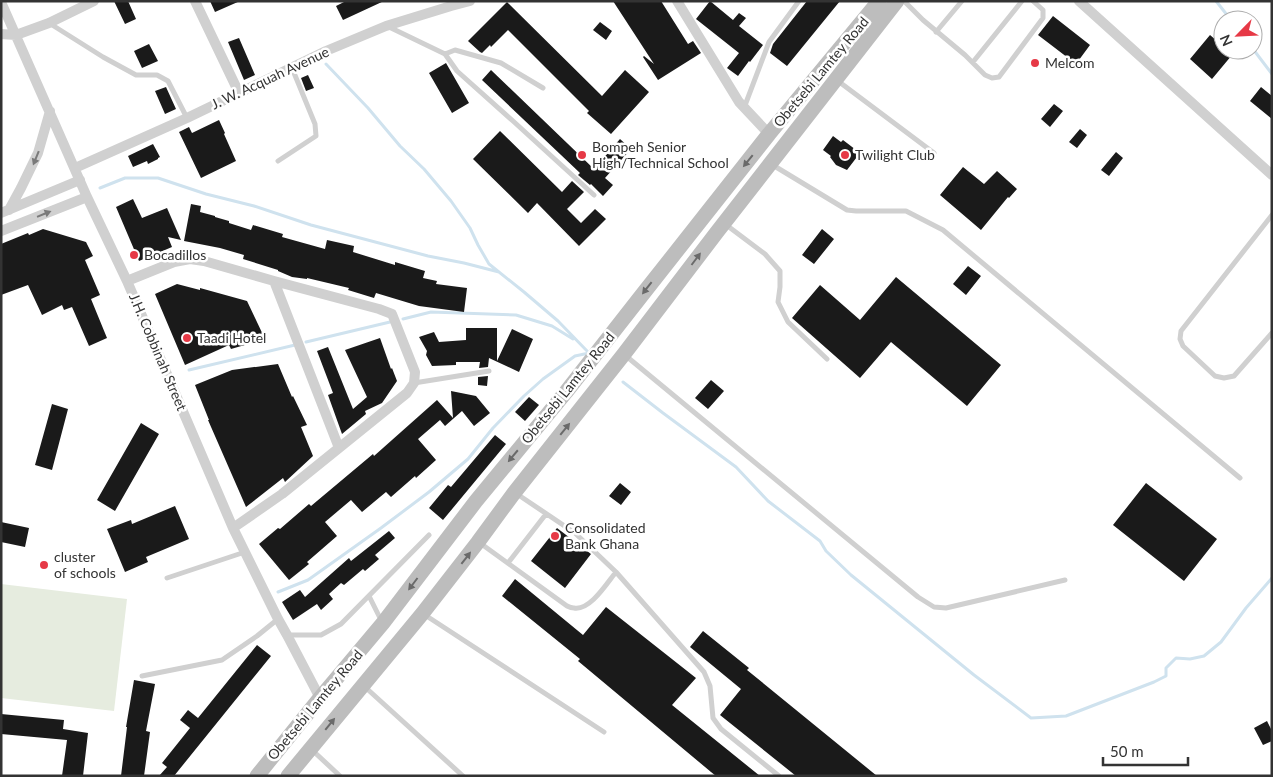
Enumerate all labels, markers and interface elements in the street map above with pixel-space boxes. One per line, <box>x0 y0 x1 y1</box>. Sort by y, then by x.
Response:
north arrow <box>1213 10 1263 60</box>
street label: Obetsebi Lamtey Road <box>769 13 872 130</box>
text: N <box>1216 32 1236 49</box>
street label: J. W. Acquah Avenue <box>208 43 332 112</box>
place label: Melcom <box>1045 54 1095 71</box>
marker: Melcom <box>1029 57 1041 69</box>
place label: Bompeh Senior High/Technical School <box>592 138 729 171</box>
place label: Twilight Club <box>855 146 935 163</box>
marker: Bompeh Senior High/Technical School <box>576 149 588 161</box>
marker: Twilight Club <box>839 149 851 161</box>
one-way arrow <box>31 151 39 165</box>
one-way arrow <box>743 154 754 167</box>
one-way arrow <box>37 210 52 218</box>
place label: Bocadillos <box>144 246 206 263</box>
marker: Bocadillos <box>128 249 140 261</box>
one-way arrow <box>691 253 702 266</box>
one-way arrow <box>642 281 653 294</box>
street label: J.H. Cobbinah Street <box>126 291 191 413</box>
street label: Obetsebi Lamtey Road <box>517 328 618 447</box>
place label: Taadi Hotel <box>197 329 266 346</box>
marker: Taadi Hotel <box>181 332 193 344</box>
one-way arrow <box>559 423 570 436</box>
one-way arrow <box>508 450 519 463</box>
place label: Consolidated Bank Ghana <box>565 519 646 552</box>
marker: Consolidated Bank Ghana <box>549 530 561 542</box>
place label: cluster of schools <box>54 548 116 581</box>
one-way arrow <box>460 552 471 565</box>
marker: cluster of schools <box>38 559 50 571</box>
one-way arrow <box>408 577 418 591</box>
street label: Obetsebi Lamtey Road <box>263 646 366 763</box>
one-way arrow <box>324 718 335 731</box>
scale bar <box>1103 734 1188 766</box>
text: 50 m <box>1110 742 1144 760</box>

